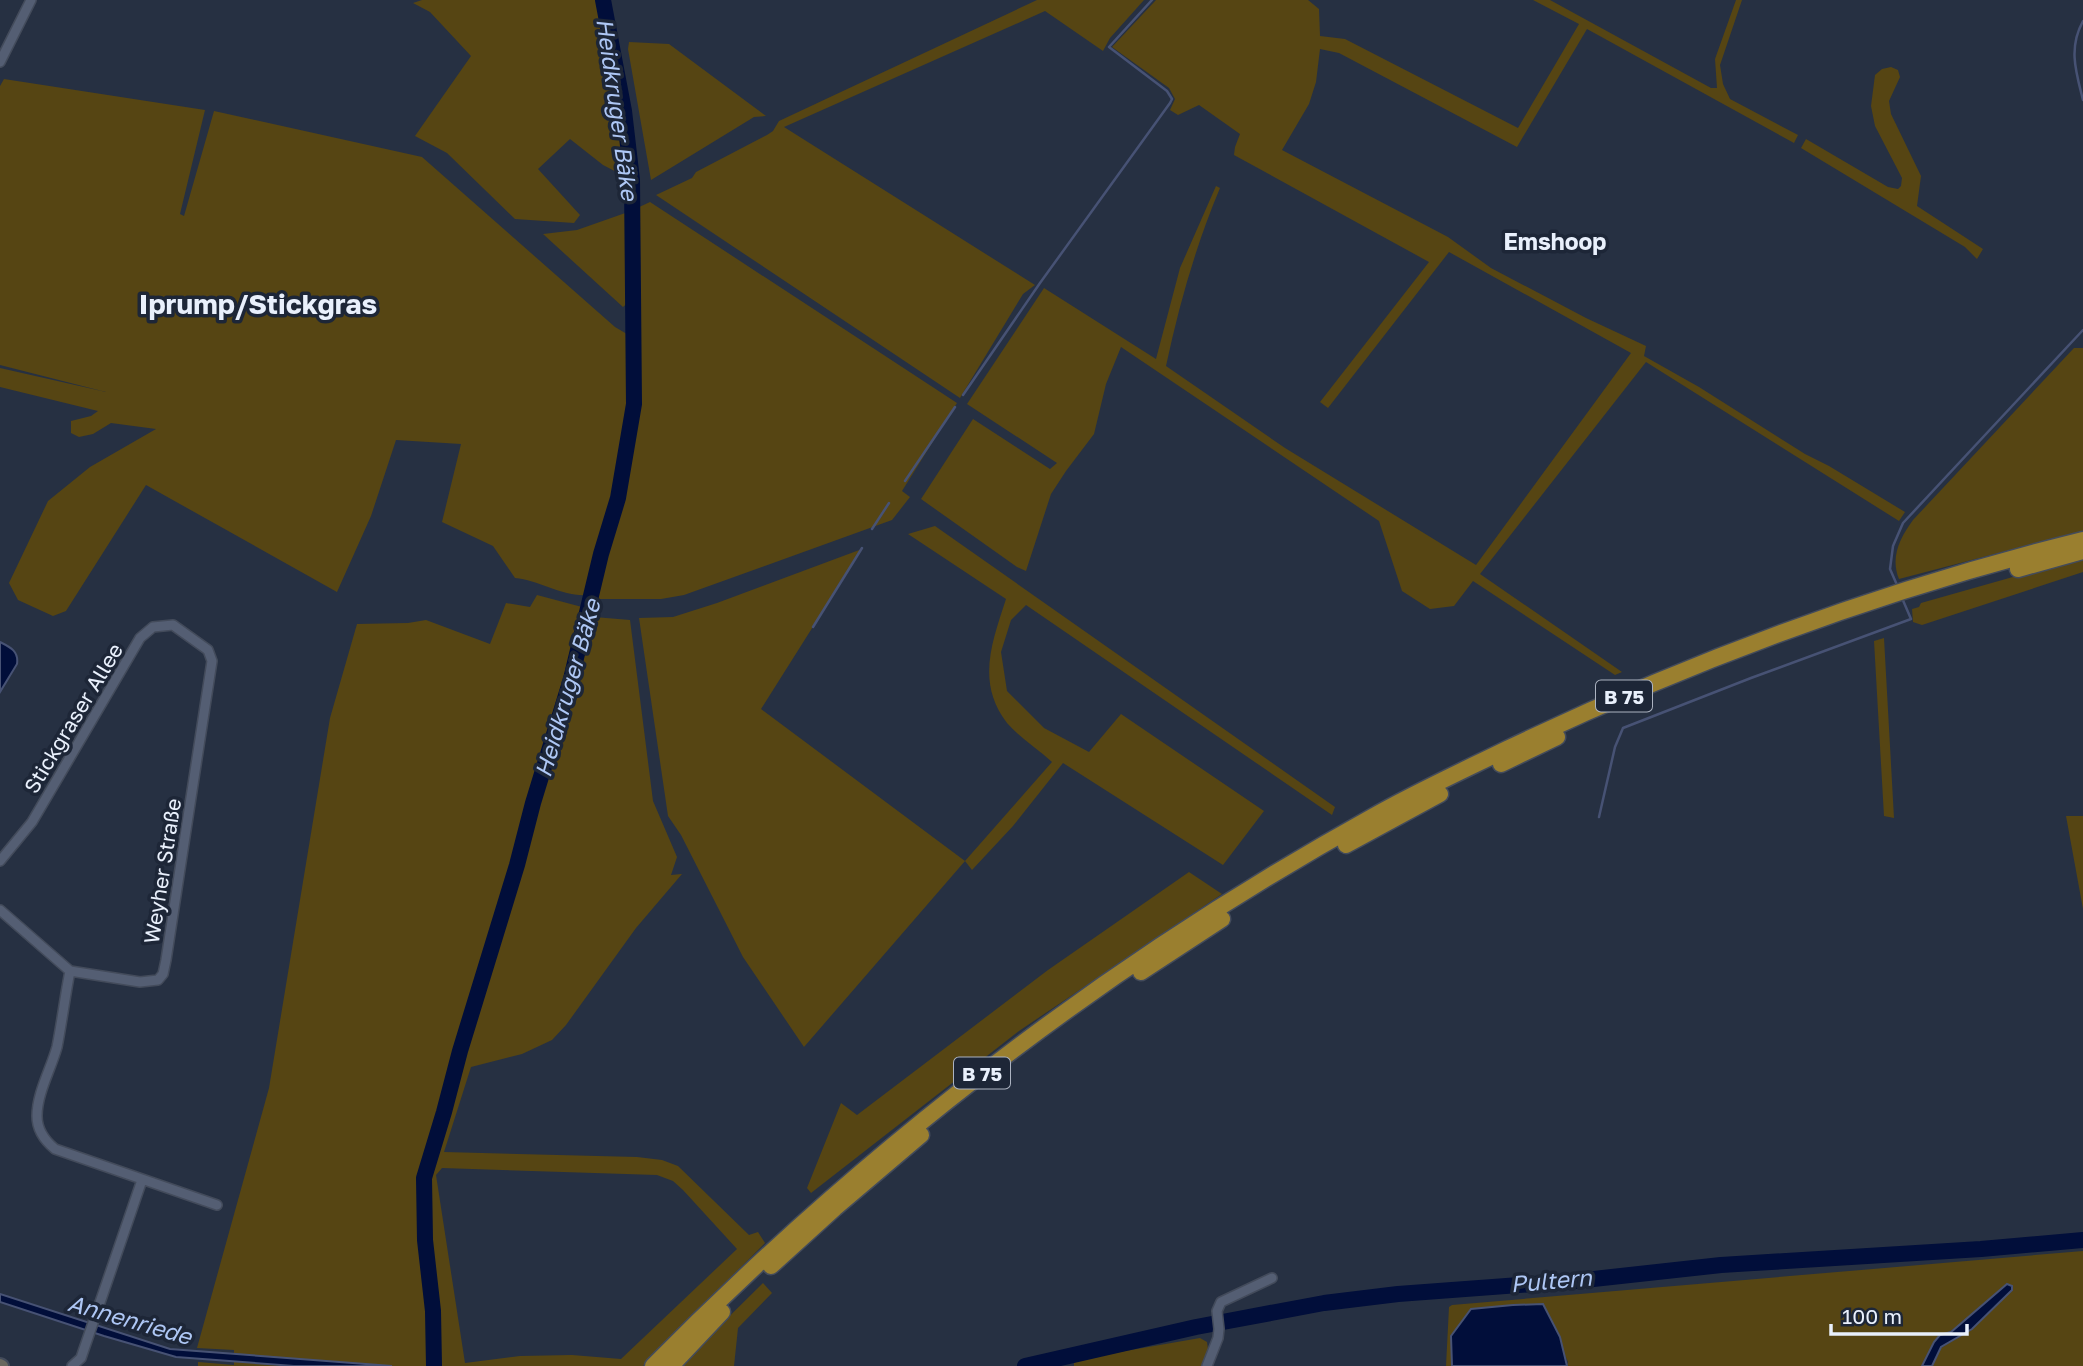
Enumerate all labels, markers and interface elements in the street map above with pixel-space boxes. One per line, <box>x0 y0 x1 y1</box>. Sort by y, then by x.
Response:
water label: Heidkruger Bäke <box>591 16 645 203</box>
district label: Emshoop <box>1503 227 1607 255</box>
district label: Iprump/Stickgras <box>139 287 377 320</box>
water label: Heidkruger Bäke <box>528 594 606 780</box>
street label: Stickgraser Allee <box>18 638 128 798</box>
road number: B 75 <box>1596 680 1652 712</box>
street label: Weyher Straße <box>138 796 186 946</box>
road number: B 75 <box>954 1058 1010 1088</box>
water label: Pultern <box>1509 1262 1594 1298</box>
water label: Annenriede <box>65 1288 197 1350</box>
scale bar <box>1831 1292 1968 1336</box>
text: 100 m <box>1842 1303 1902 1329</box>

